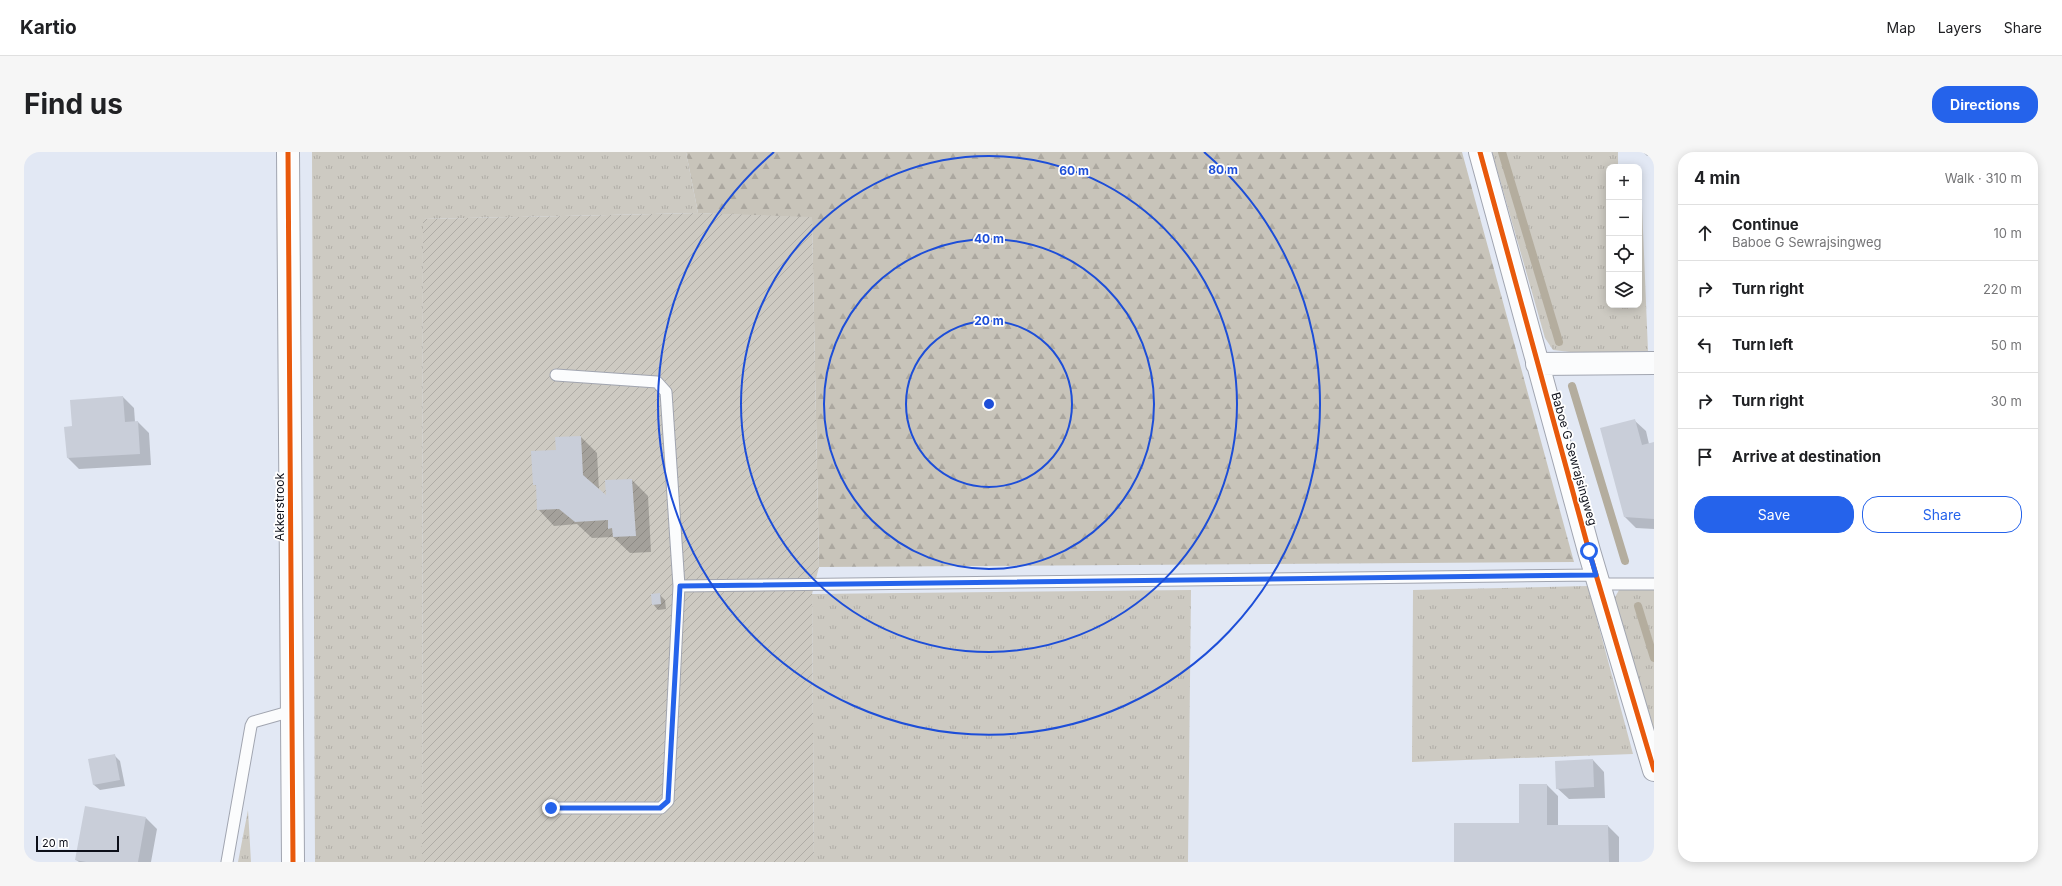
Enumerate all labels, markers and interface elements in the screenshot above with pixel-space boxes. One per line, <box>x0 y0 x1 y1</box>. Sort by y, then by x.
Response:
text: Kartio <box>20 16 77 39</box>
text: Map <box>1887 19 1916 36</box>
text: Layers <box>1938 19 1982 36</box>
text: Share <box>2004 19 2042 36</box>
button: Directions <box>1932 86 2038 123</box>
text: Find us <box>24 87 123 121</box>
text: 80 m <box>1208 162 1238 177</box>
text: 60 m <box>1059 163 1089 178</box>
map controls <box>1606 164 1642 308</box>
button: + <box>1606 164 1642 200</box>
text: 4 min <box>1694 168 1740 188</box>
text: Walk · 310 m <box>1945 170 2022 186</box>
button: − <box>1606 200 1642 236</box>
text: Continue <box>1732 215 1799 234</box>
icon: ahead <box>1694 222 1716 244</box>
text: 10 m <box>1993 225 2022 241</box>
text: 40 m <box>974 231 1004 246</box>
text: Baboe G Sewrajsingweg <box>1732 234 1881 250</box>
button: locate <box>1606 236 1642 272</box>
button: layers <box>1606 272 1642 308</box>
icon: right <box>1694 278 1716 300</box>
text: Turn right <box>1732 279 1804 298</box>
text: 220 m <box>1983 281 2022 297</box>
text: 20 m <box>974 313 1004 328</box>
icon: left <box>1694 334 1716 356</box>
text: Turn left <box>1732 335 1793 354</box>
text: 50 m <box>1991 337 2022 353</box>
street label: Baboe G Sewrajsingweg <box>1548 390 1601 527</box>
icon: right <box>1694 390 1716 412</box>
text: Turn right <box>1732 391 1804 410</box>
text: 30 m <box>1991 393 2022 409</box>
centre of rings <box>982 397 996 411</box>
icon: arrive <box>1694 446 1716 468</box>
text: Arrive at destination <box>1732 447 1881 466</box>
street label: Akkerstrook <box>272 472 287 541</box>
button: Save <box>1694 496 1854 533</box>
button: Share <box>1862 496 2022 533</box>
route start <box>1580 542 1598 560</box>
route end <box>542 799 560 817</box>
scale bar <box>36 834 119 853</box>
text: 20 m <box>42 836 68 850</box>

